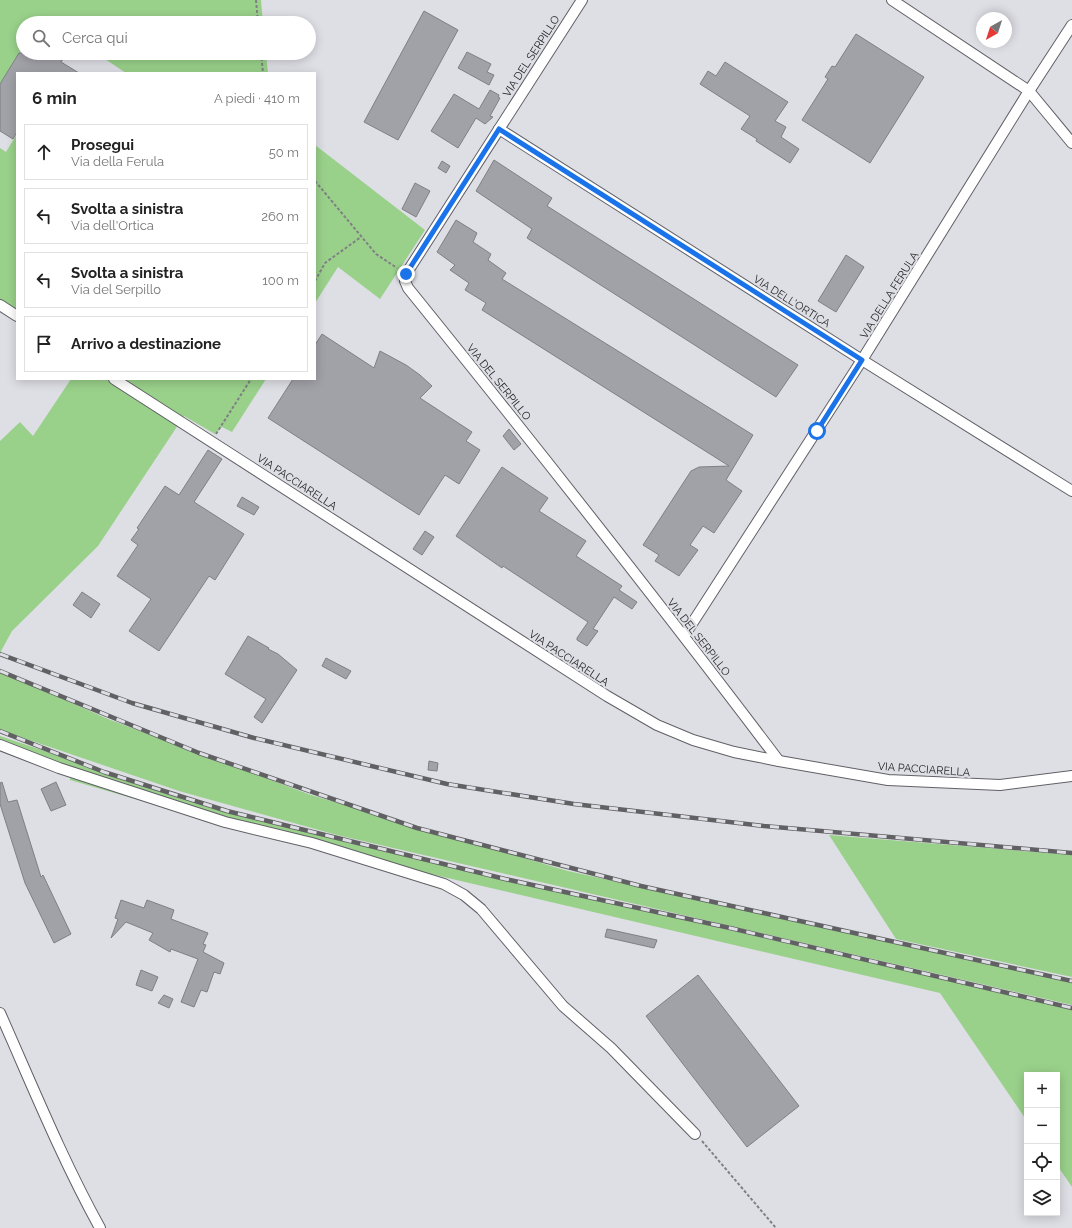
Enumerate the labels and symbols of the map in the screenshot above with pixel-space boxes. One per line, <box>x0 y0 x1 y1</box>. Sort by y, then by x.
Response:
north arrow <box>976 12 1012 48</box>
street label: VIA DEL SERPILLO <box>500 13 563 99</box>
street label: VIA DELLA FERULA <box>857 249 922 341</box>
route end <box>397 265 415 283</box>
street label: VIA DELL'ORTICA <box>751 273 833 331</box>
street label: VIA DEL SERPILLO <box>464 342 533 423</box>
route start <box>808 422 826 440</box>
street label: VIA PACCIARELLA <box>254 452 340 513</box>
street label: VIA DEL SERPILLO <box>664 596 733 679</box>
street label: VIA PACCIARELLA <box>526 628 612 689</box>
street label: VIA PACCIARELLA <box>877 760 971 779</box>

